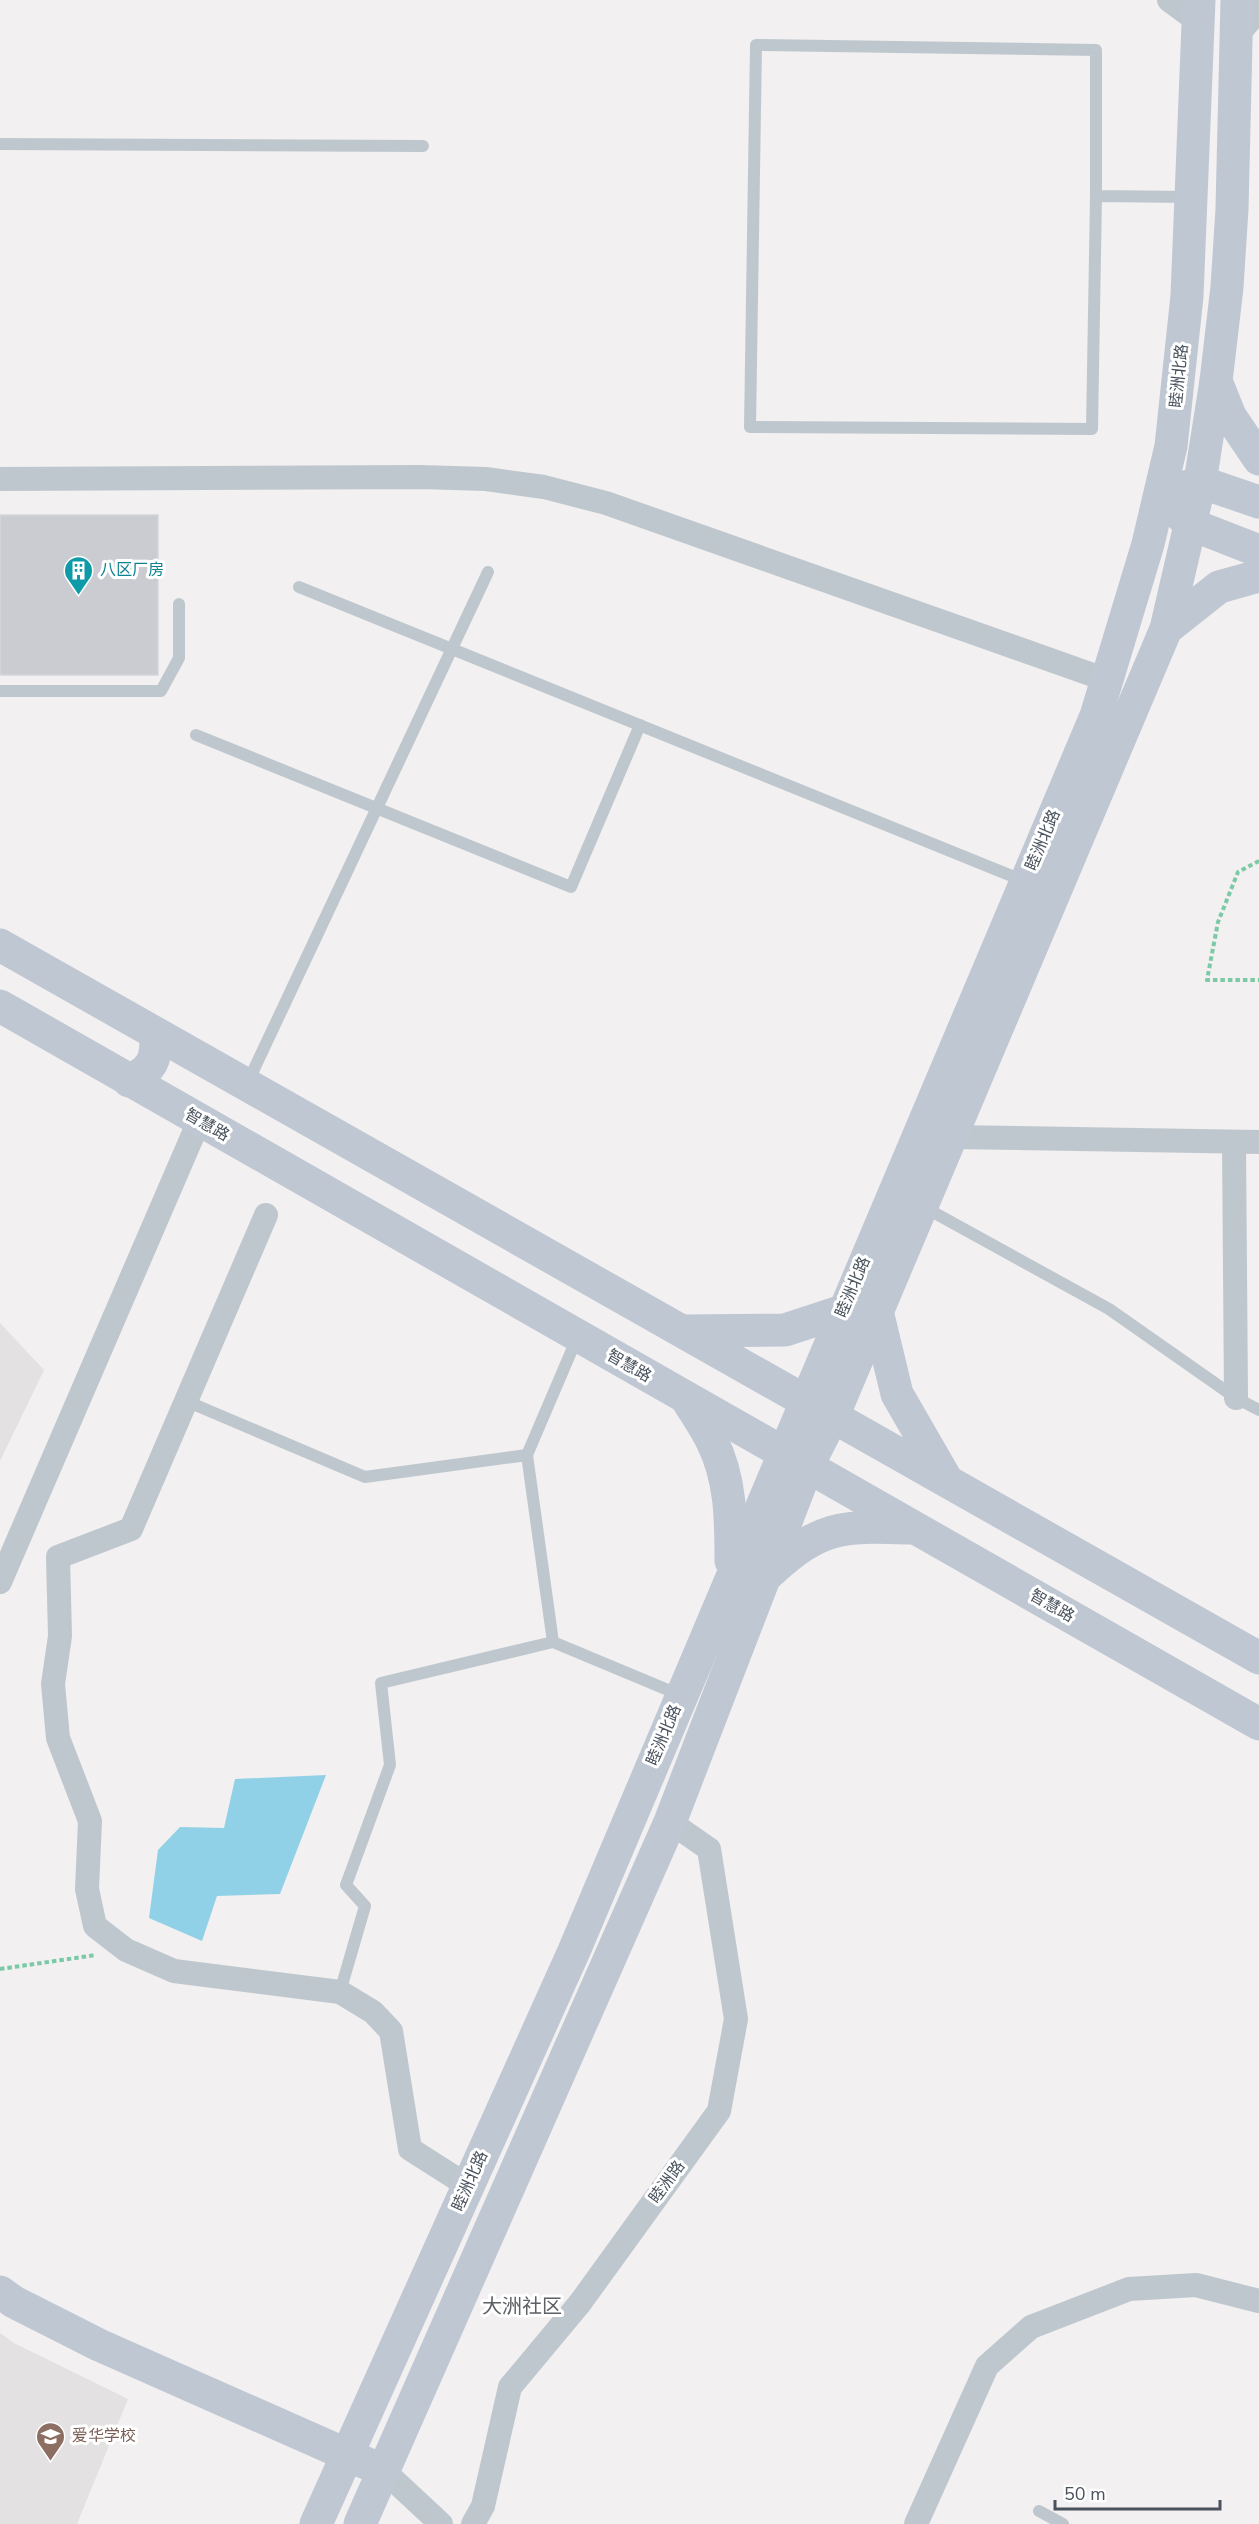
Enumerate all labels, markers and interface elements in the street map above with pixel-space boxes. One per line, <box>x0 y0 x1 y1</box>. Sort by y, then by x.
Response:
street label: 睦洲北路 <box>1165 343 1193 409</box>
building icon: 八区厂房 <box>63 554 95 596</box>
place label: 八区厂房 <box>100 559 164 581</box>
street label: 睦洲北路 <box>1020 806 1066 874</box>
street label: 智慧路 <box>181 1103 233 1147</box>
street label: 睦洲北路 <box>830 1253 876 1321</box>
street label: 智慧路 <box>603 1344 655 1388</box>
street label: 智慧路 <box>1026 1584 1078 1628</box>
street label: 睦洲北路 <box>641 1701 687 1769</box>
street label: 睦洲北路 <box>447 2147 493 2215</box>
street label: 睦洲路 <box>644 2156 690 2208</box>
district label: 大洲社区 <box>482 2293 562 2320</box>
school or university icon: 爱华学校 <box>35 2420 67 2462</box>
place label: 爱华学校 <box>72 2425 136 2447</box>
scale bar <box>1055 2473 1220 2511</box>
text: 50 m <box>1064 2482 1106 2506</box>

